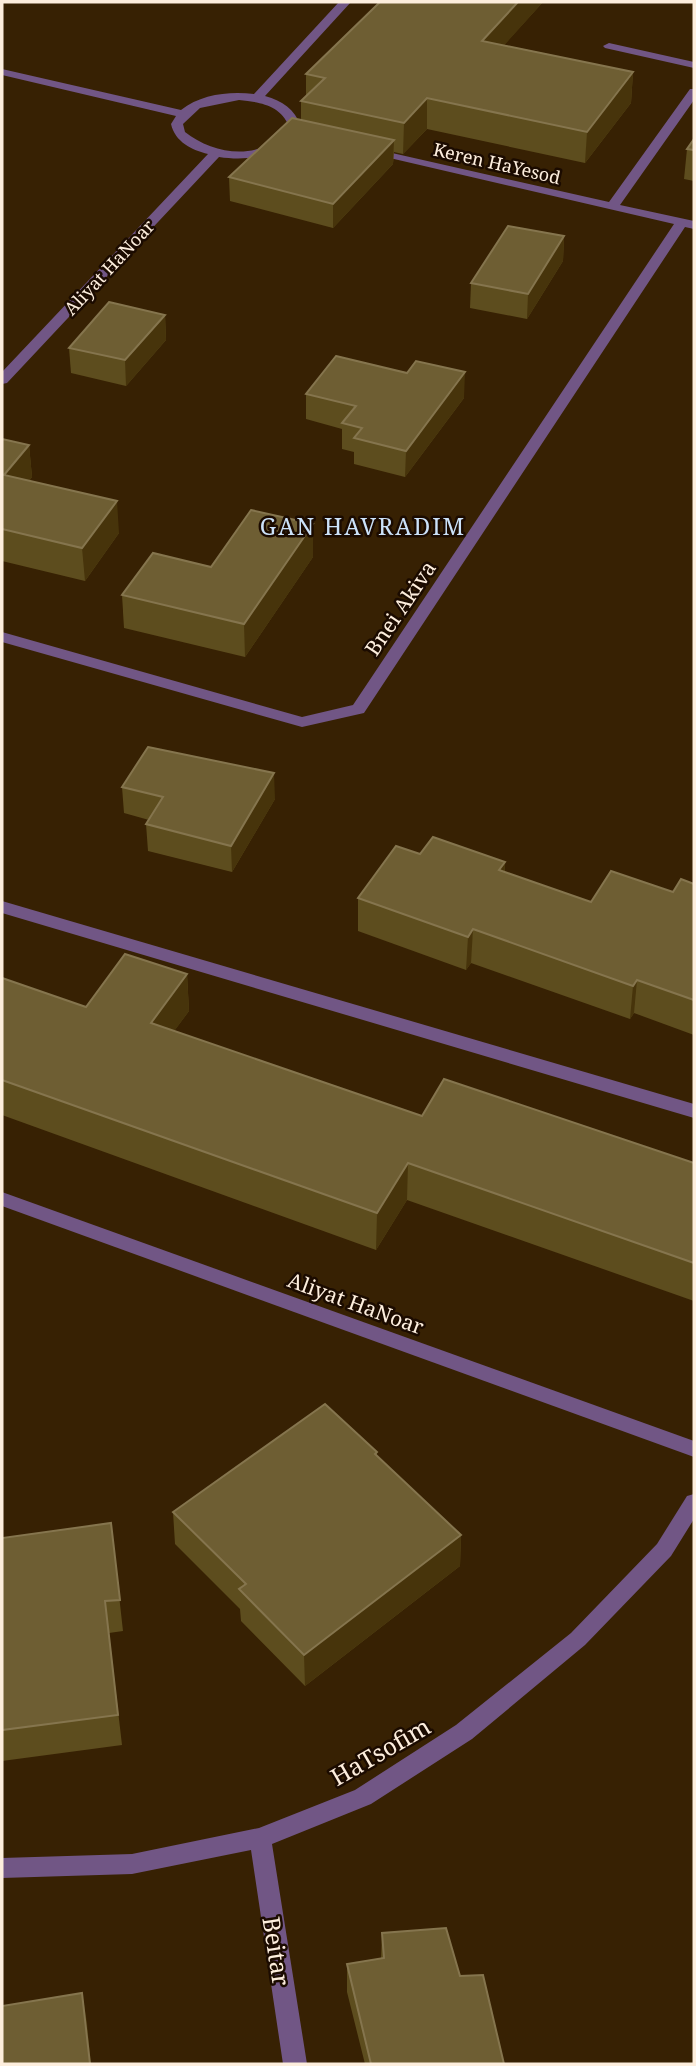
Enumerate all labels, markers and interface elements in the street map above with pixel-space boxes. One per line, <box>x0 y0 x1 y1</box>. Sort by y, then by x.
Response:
street label: Keren HaYesod <box>431 137 563 189</box>
street label: Aliyat HaNoar <box>58 214 160 320</box>
district label: GAN HAVRADIM <box>260 510 466 542</box>
street label: Bnei Akiva <box>358 555 442 661</box>
street label: Aliyat HaNoar <box>284 1265 428 1341</box>
street label: HaTsofim <box>324 1709 436 1793</box>
street label: Beitar <box>255 1914 299 1988</box>

